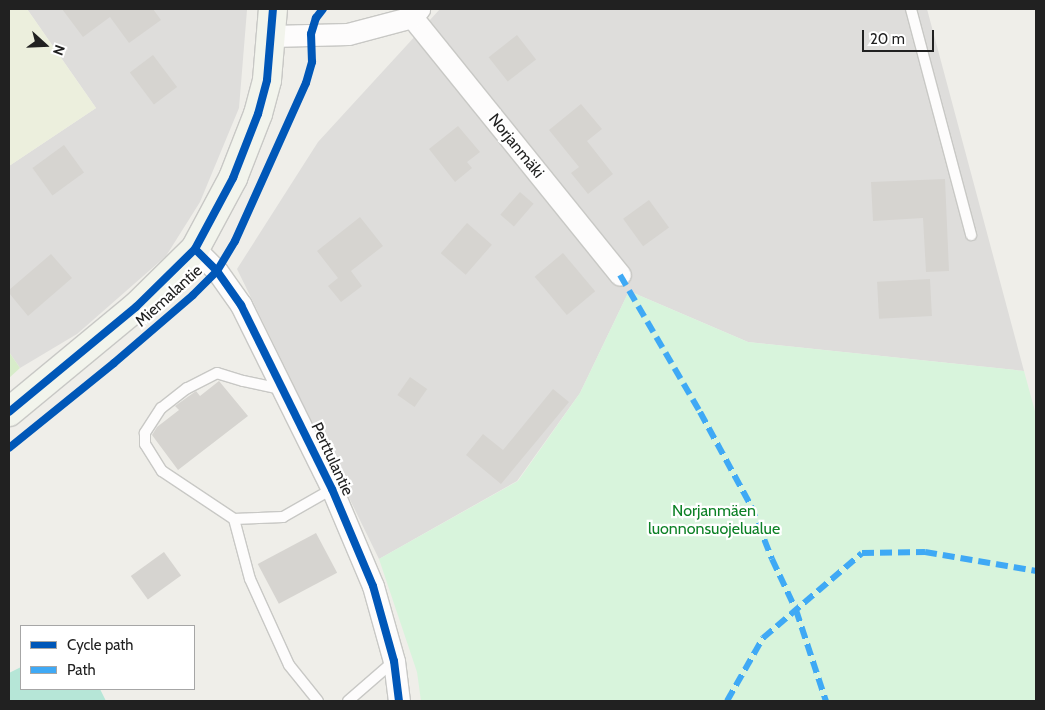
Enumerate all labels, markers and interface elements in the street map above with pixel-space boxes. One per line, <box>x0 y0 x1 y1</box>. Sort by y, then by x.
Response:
north arrow <box>20 20 70 70</box>
scale bar <box>865 20 938 52</box>
text: 20 m <box>870 30 905 48</box>
text: N <box>49 42 69 58</box>
street label: Norjanmäki <box>484 110 548 182</box>
street label: Miemalantie <box>132 261 206 331</box>
street label: Perttulantie <box>307 419 357 499</box>
park label: Norjanmäen luonnonsuojelualue <box>648 501 780 539</box>
legend <box>20 625 195 690</box>
text: Cycle path <box>67 636 133 654</box>
text: Path <box>67 661 96 679</box>

